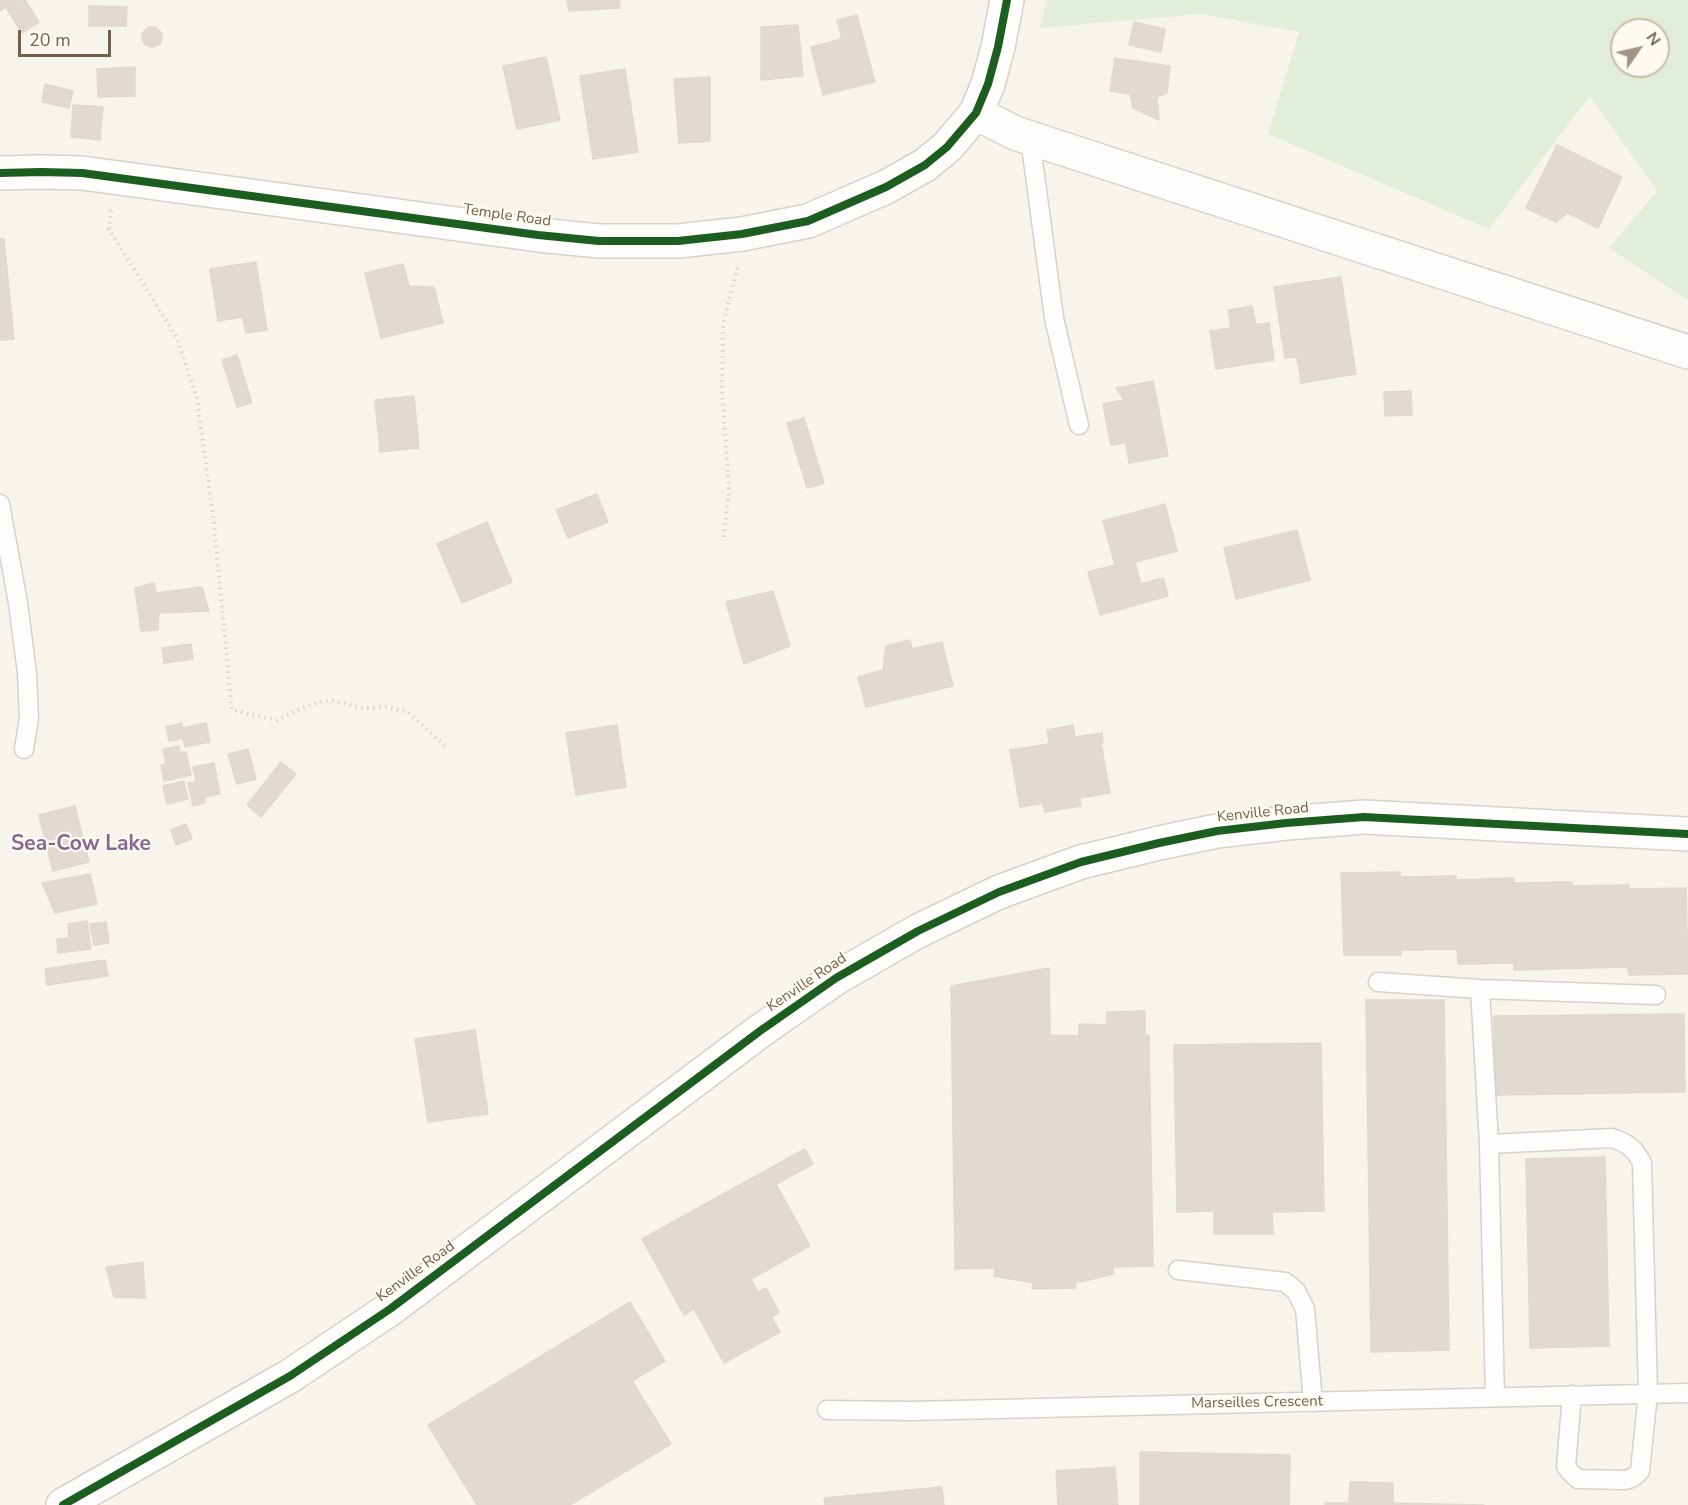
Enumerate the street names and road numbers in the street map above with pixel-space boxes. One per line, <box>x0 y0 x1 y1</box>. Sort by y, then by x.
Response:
street label: Temple Road <box>462 201 552 231</box>
street label: Kenville Road <box>1216 799 1310 827</box>
street label: Kenville Road <box>764 950 850 1016</box>
street label: Kenville Road <box>373 1238 459 1306</box>
street label: Marseilles Crescent <box>1191 1393 1323 1413</box>

